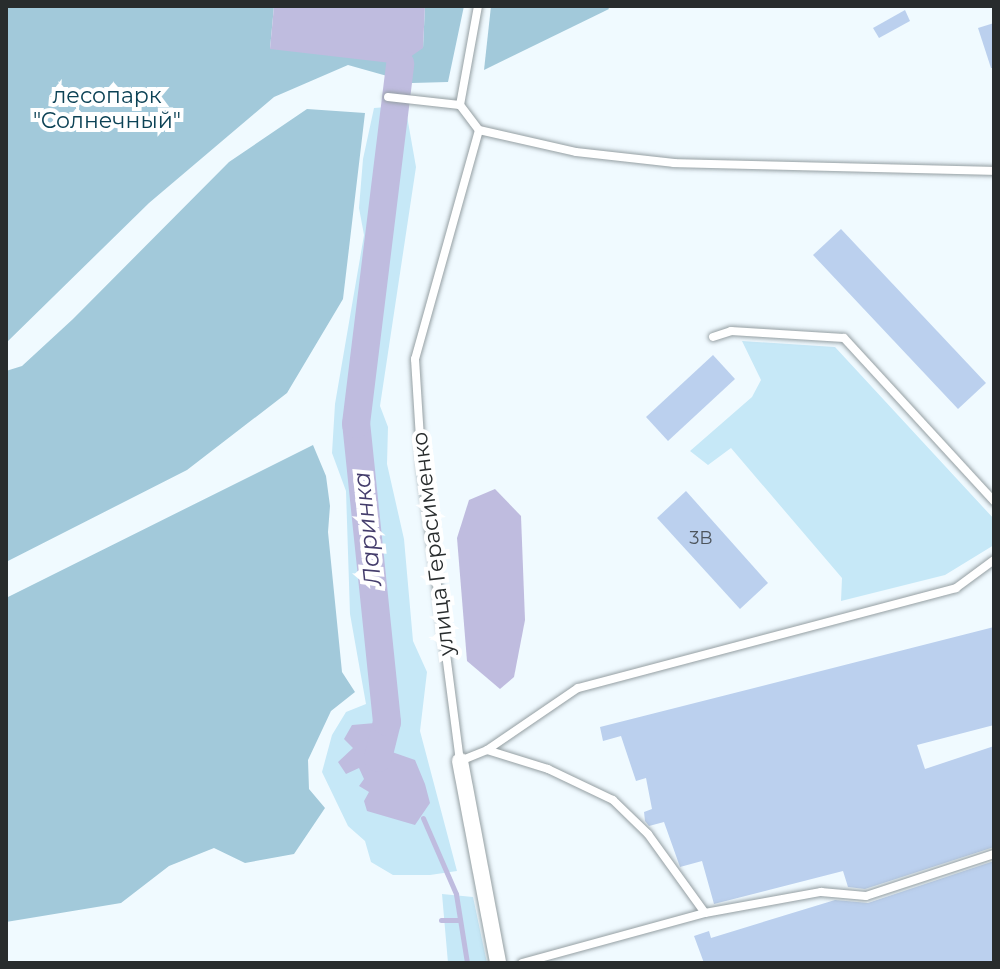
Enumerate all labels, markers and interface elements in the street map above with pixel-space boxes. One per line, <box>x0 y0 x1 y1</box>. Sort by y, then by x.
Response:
park label: лесопарк "Солнечный" <box>33 82 181 134</box>
street label: улица Герасименко <box>406 430 460 658</box>
water label: Ларинка <box>347 470 387 588</box>
house number: 3В <box>689 527 713 549</box>

